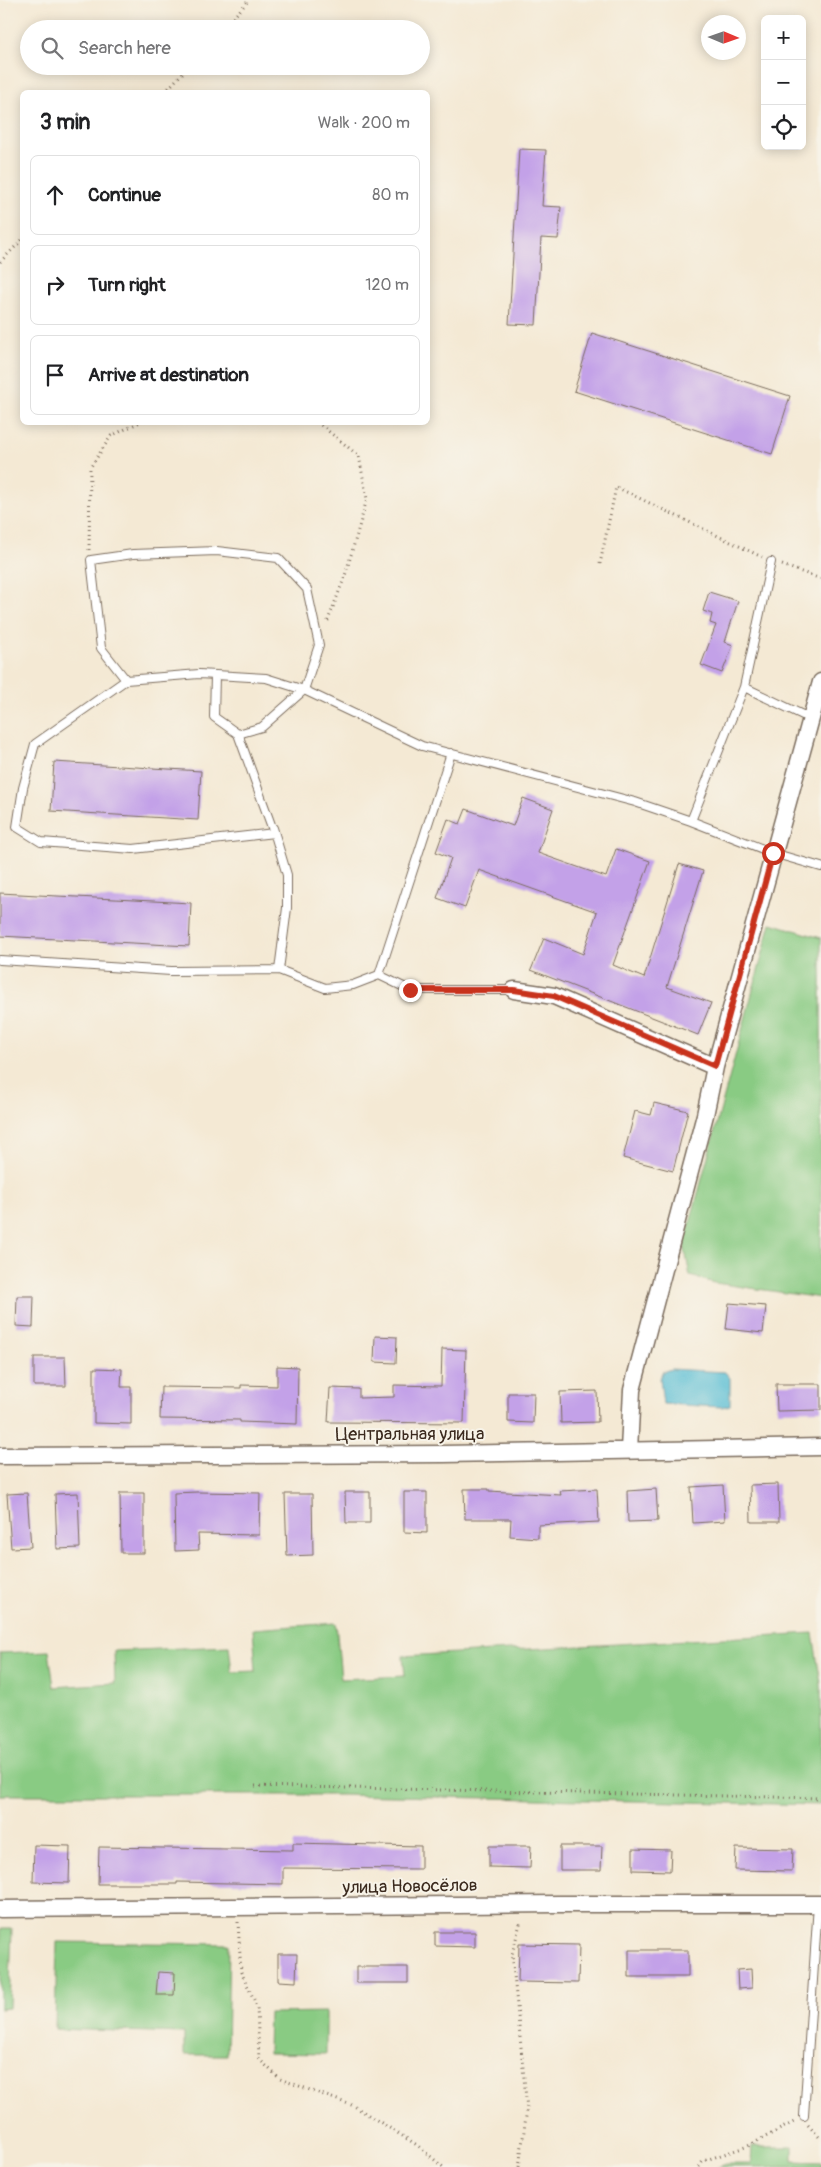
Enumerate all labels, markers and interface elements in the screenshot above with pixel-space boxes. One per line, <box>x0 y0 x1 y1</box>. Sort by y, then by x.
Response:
north arrow <box>701 15 746 60</box>
map controls <box>761 15 806 150</box>
button: + <box>761 15 806 60</box>
search box <box>20 20 430 75</box>
icon: search <box>38 34 66 62</box>
text: Search here <box>78 36 171 60</box>
button: − <box>761 60 806 105</box>
button: locate <box>761 105 806 150</box>
text: 3 min <box>40 109 90 136</box>
text: Walk · 200 m <box>318 113 410 133</box>
icon: ahead <box>41 181 69 209</box>
text: Continue <box>88 183 161 207</box>
text: 80 m <box>372 185 409 205</box>
icon: right <box>41 271 69 299</box>
text: Turn right <box>88 273 166 297</box>
text: 120 m <box>365 275 409 295</box>
icon: arrive <box>41 361 69 389</box>
text: Arrive at destination <box>88 363 249 387</box>
route start <box>762 842 785 865</box>
route end <box>399 979 422 1002</box>
street label: Центральная улица <box>336 1423 484 1446</box>
street label: улица Новосёлов <box>341 1874 478 1899</box>

